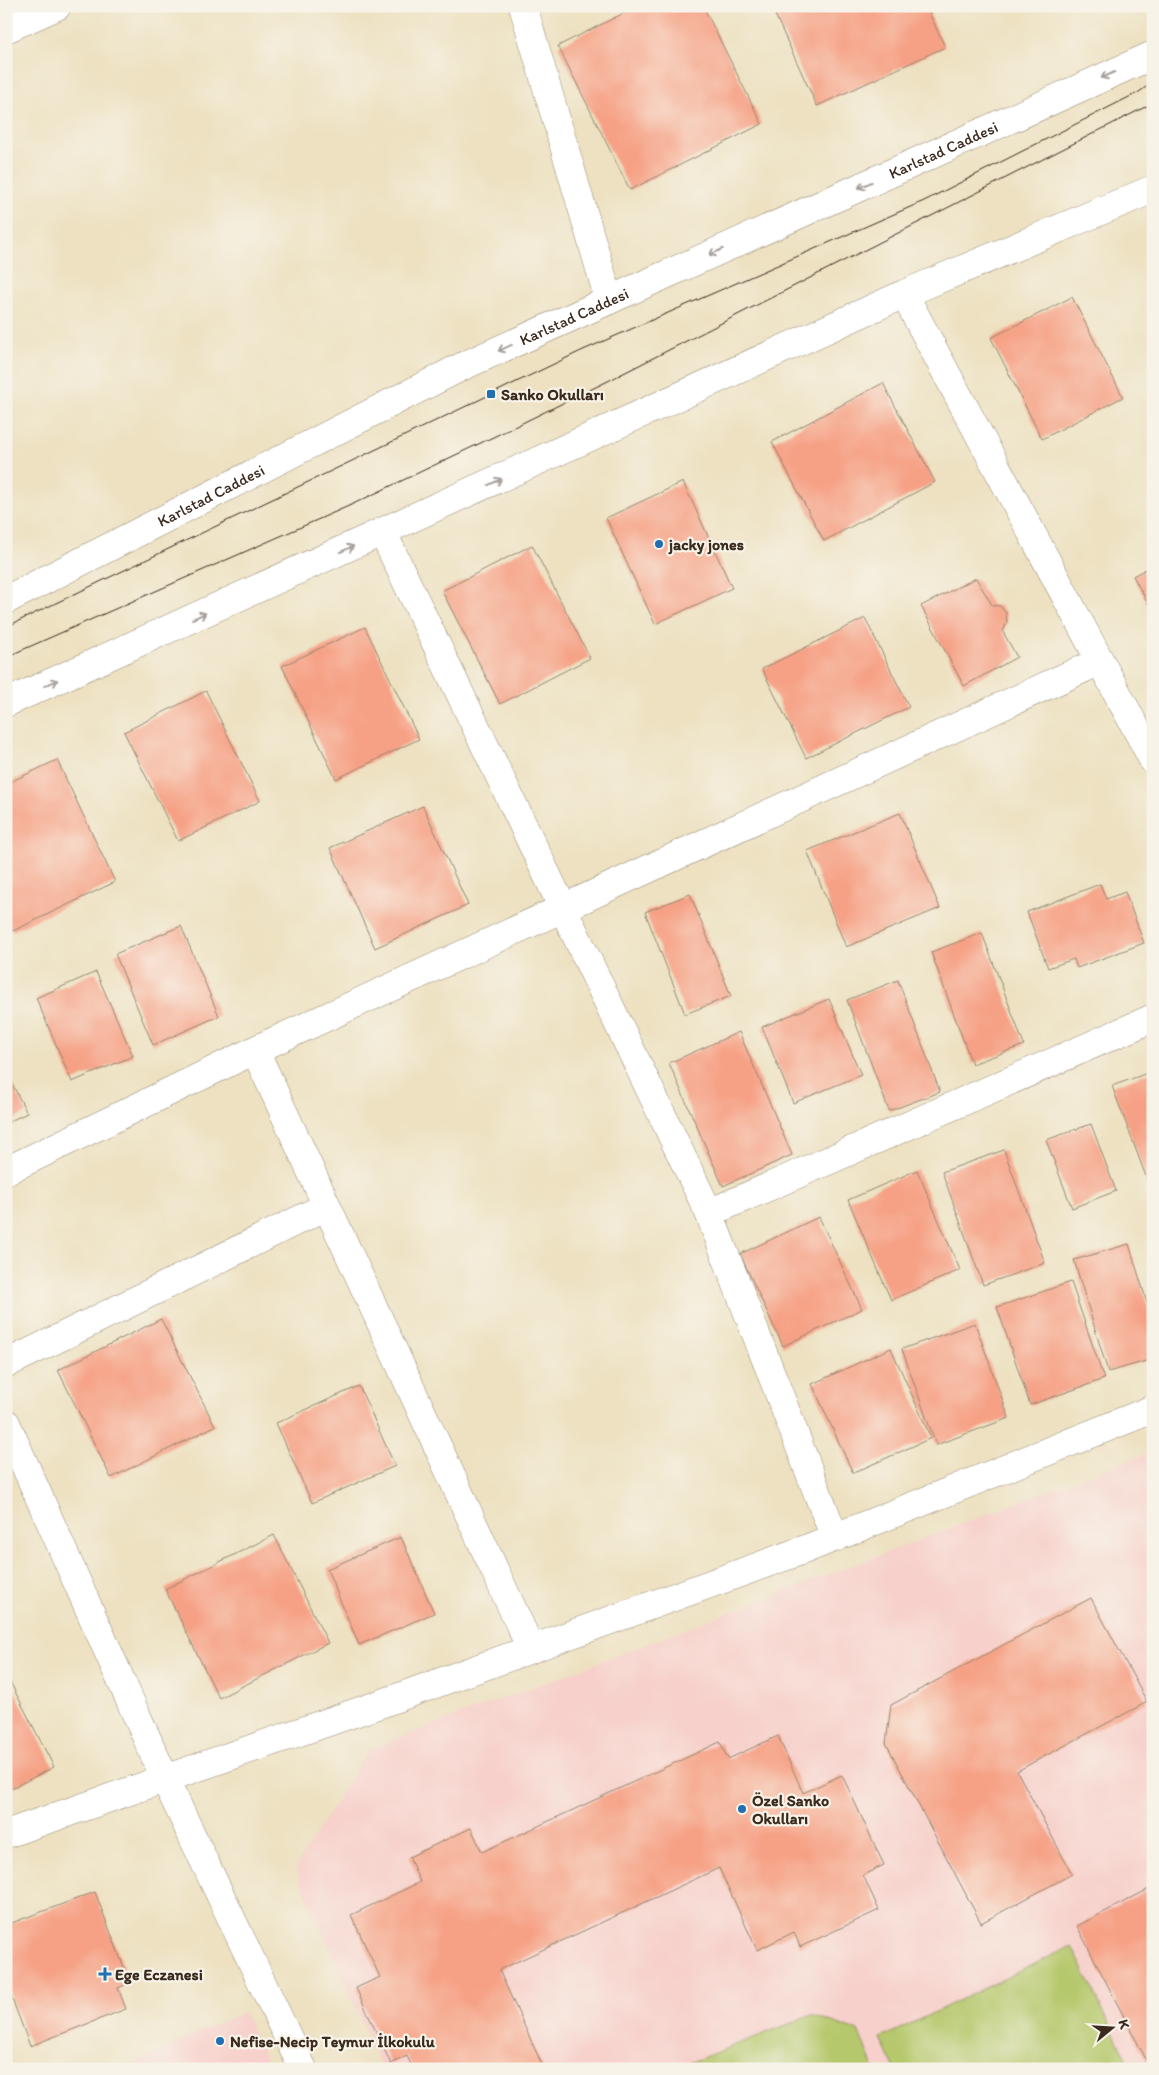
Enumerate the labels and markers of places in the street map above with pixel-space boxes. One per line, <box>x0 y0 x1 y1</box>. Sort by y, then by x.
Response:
place label: Sanko Okulları <box>501 385 604 404</box>
marker: Sanko Okulları <box>485 388 497 400</box>
place label: jacky jones <box>668 535 744 555</box>
marker: jacky jones <box>653 538 665 550</box>
place label: Özel Sanko Okulları <box>752 1791 829 1828</box>
marker: Özel Sanko Okulları <box>736 1803 748 1815</box>
place label: Ege Eczanesi <box>115 1965 203 1985</box>
marker: Ege Eczanesi <box>99 1968 111 1980</box>
place label: Nefise-Necip Teymur İlkokulu <box>230 2032 435 2052</box>
marker: Nefise-Necip Teymur İlkokulu <box>214 2035 226 2047</box>

